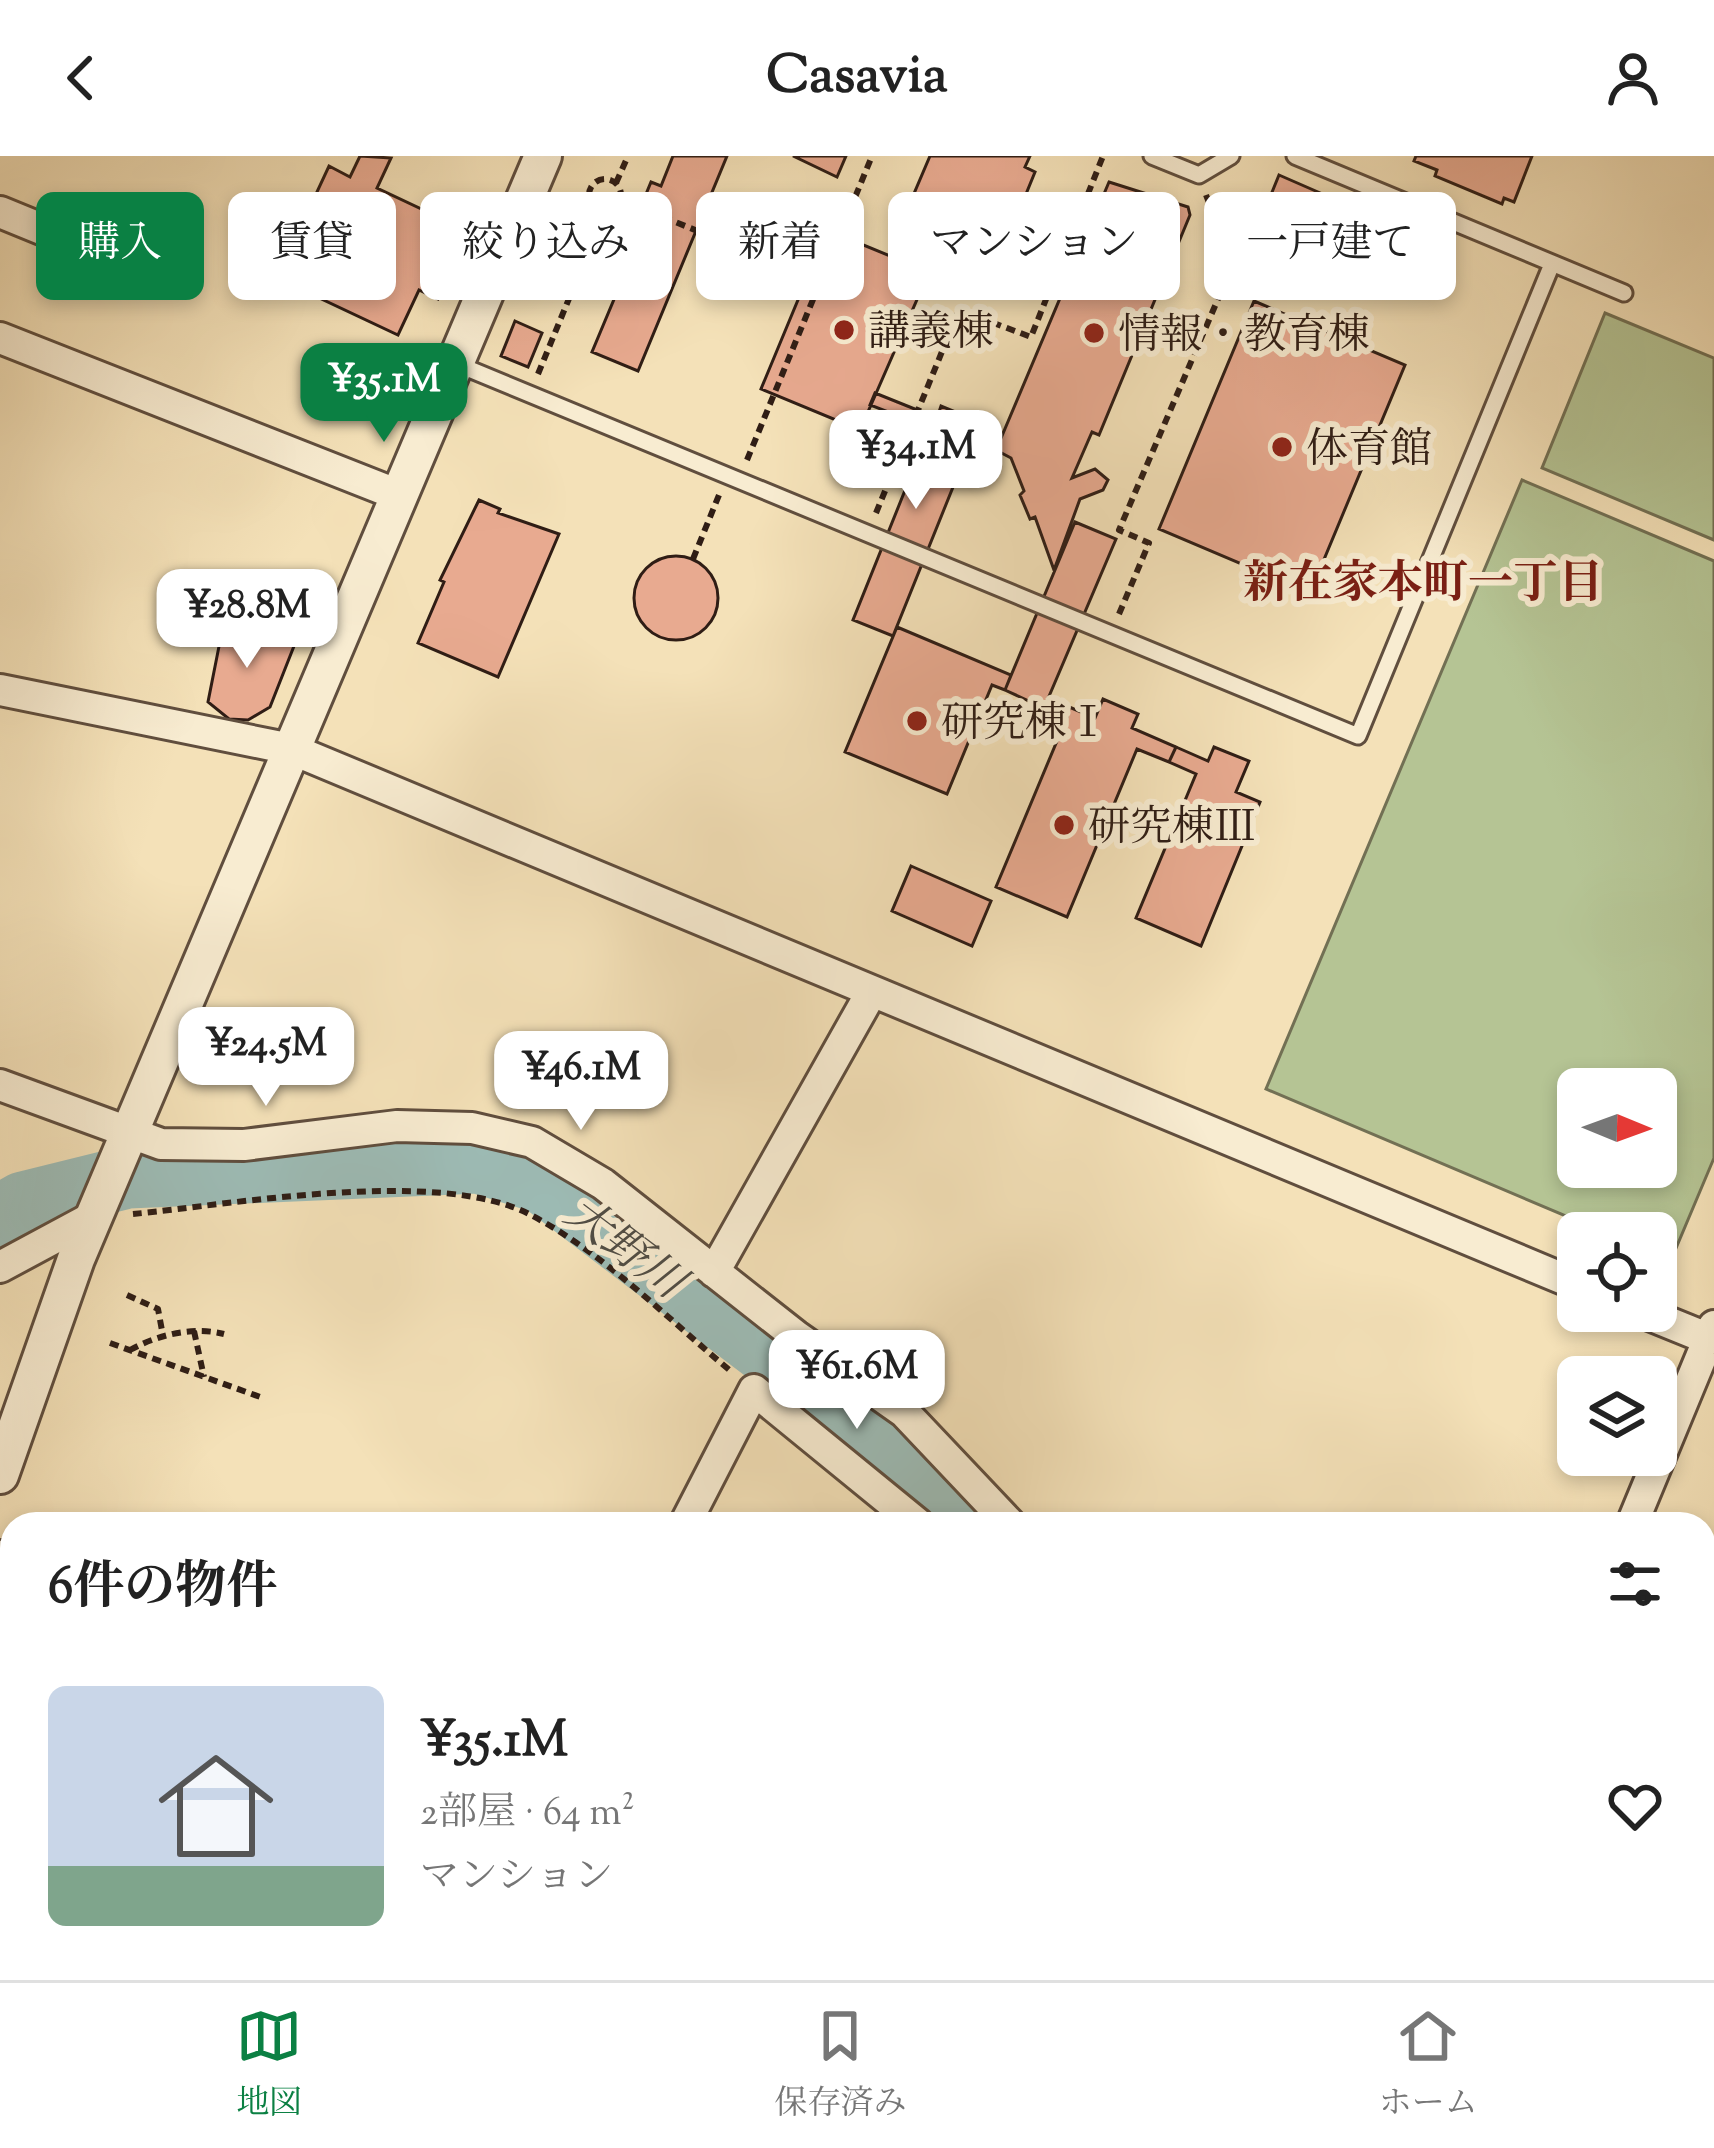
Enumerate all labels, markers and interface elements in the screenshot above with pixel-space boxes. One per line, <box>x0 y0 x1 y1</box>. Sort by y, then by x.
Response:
text: Casavia <box>766 39 948 117</box>
icon: back <box>48 45 114 111</box>
icon: person <box>1600 45 1666 111</box>
chip: 購入 <box>36 192 204 300</box>
chip: 賃貸 <box>228 192 396 300</box>
chip: 絞り込み <box>420 192 672 300</box>
chip: 新着 <box>696 192 864 300</box>
chip: マンション <box>888 192 1180 300</box>
chip: 一戸建て <box>1204 192 1456 300</box>
place label: 講義棟 <box>868 305 994 365</box>
place label: 情報・教育棟 <box>1118 308 1370 368</box>
marker: 講義棟 <box>831 317 857 343</box>
marker: 情報・教育棟 <box>1081 320 1107 346</box>
pin: ¥35.1M <box>286 343 482 445</box>
text: ¥35.1M <box>327 354 441 410</box>
pin: ¥34.1M <box>818 410 1014 512</box>
text: ¥34.1M <box>856 421 976 477</box>
place label: 体育館 <box>1306 422 1432 482</box>
marker: 体育館 <box>1269 434 1295 460</box>
district label: 新在家本町一丁目 <box>1243 554 1603 619</box>
pin: ¥28.8M <box>149 569 345 671</box>
text: ¥28.8M <box>184 580 310 636</box>
place label: 研究棟Ⅰ <box>941 696 1109 756</box>
marker: 研究棟Ⅰ <box>904 708 930 734</box>
place label: 研究棟Ⅲ <box>1088 800 1256 860</box>
marker: 研究棟Ⅲ <box>1051 812 1077 838</box>
pin: ¥24.5M <box>168 1007 364 1109</box>
text: ¥24.5M <box>205 1018 327 1074</box>
pin: ¥46.1M <box>483 1031 679 1133</box>
text: ¥46.1M <box>521 1042 641 1098</box>
north arrow <box>1557 1068 1677 1188</box>
map controls <box>1557 1068 1677 1476</box>
water label: 大野川 <box>549 1184 700 1320</box>
button: locate <box>1557 1212 1677 1332</box>
pin: ¥61.6M <box>759 1330 955 1432</box>
text: ¥61.6M <box>796 1341 918 1397</box>
button: layers <box>1557 1356 1677 1476</box>
icon: filters <box>1602 1551 1668 1617</box>
text: 6件の物件 <box>48 1553 277 1626</box>
text: ¥35.1M <box>420 1706 568 1779</box>
icon: home <box>144 1734 288 1878</box>
icon: heart <box>1602 1773 1668 1839</box>
text: 2部屋 · 64 m² <box>420 1787 635 1843</box>
text: マンション <box>420 1851 613 1907</box>
tab: 地図 <box>236 2003 302 2129</box>
tab: 保存済み <box>774 2003 906 2129</box>
tab: ホーム <box>1379 2003 1478 2129</box>

